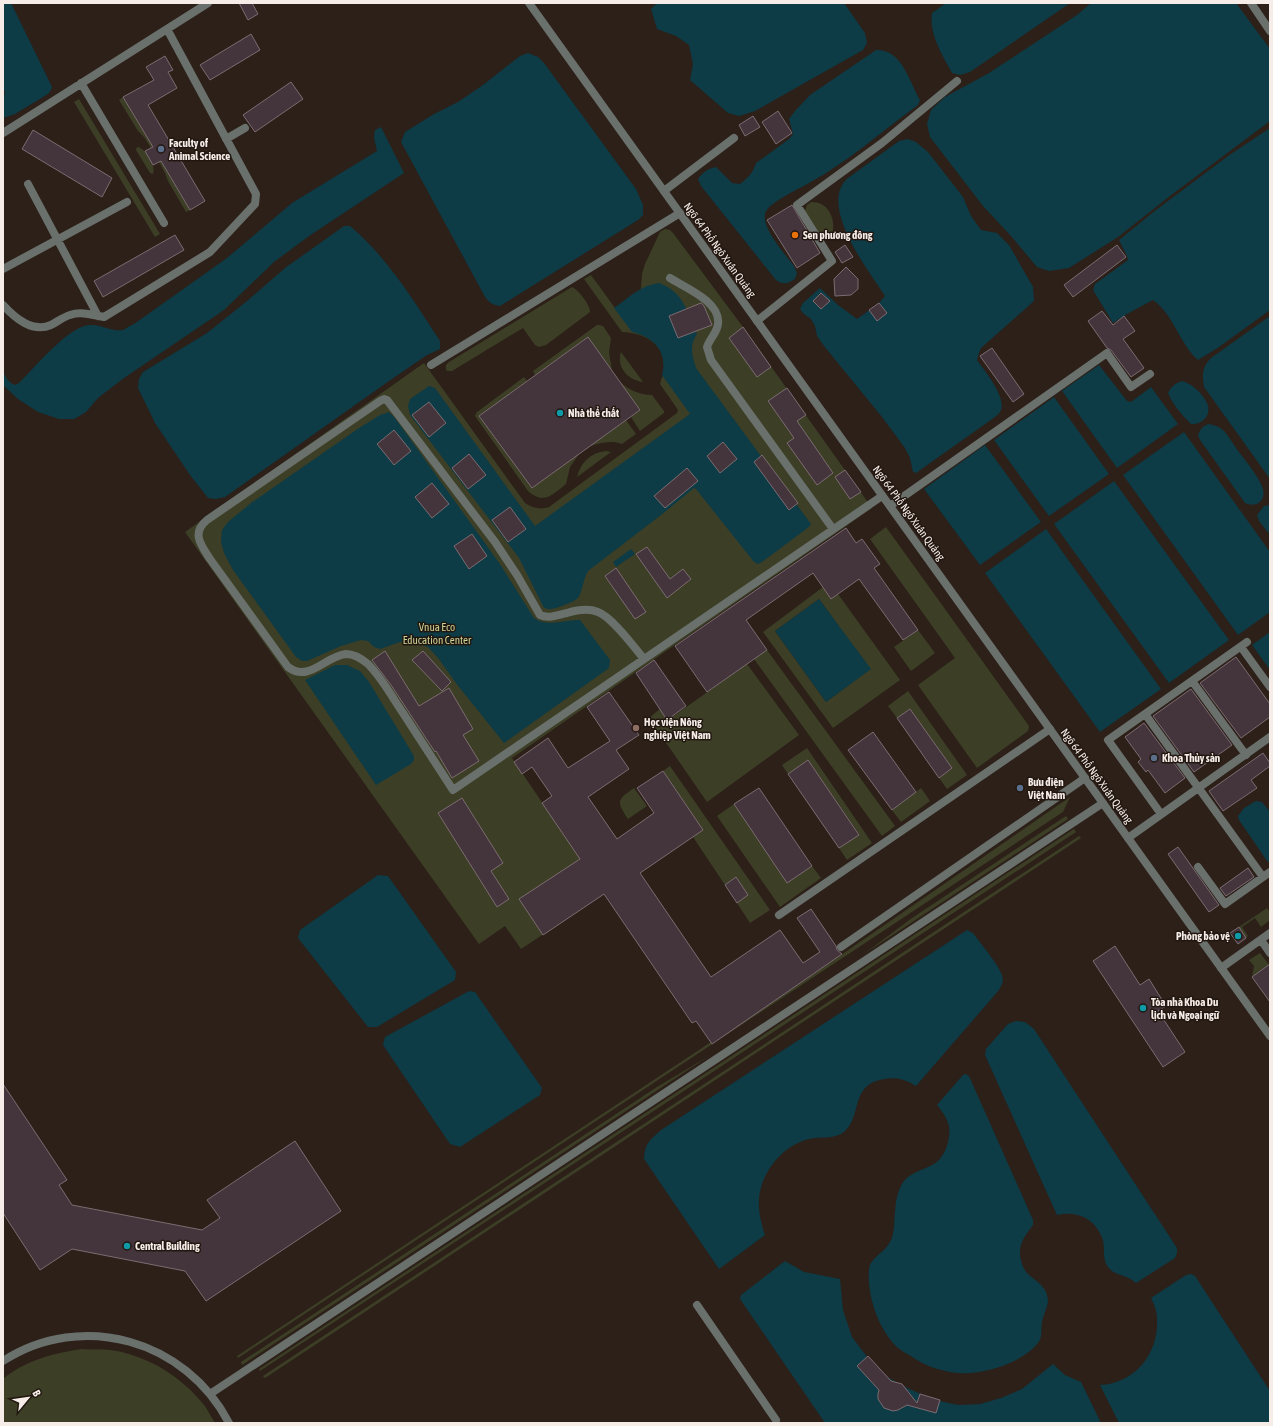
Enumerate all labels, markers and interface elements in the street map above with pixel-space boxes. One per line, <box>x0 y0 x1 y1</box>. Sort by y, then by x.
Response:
place label: Faculty of Animal Science <box>168 137 230 162</box>
marker: Faculty of Animal Science <box>156 144 166 154</box>
street label: Ngõ 64 Phố Ngô Xuân Quảng <box>682 200 758 300</box>
place label: Sen phương đông <box>803 229 873 241</box>
marker: Sen phương đông <box>790 230 800 240</box>
place label: Nhà thể chất <box>568 406 620 419</box>
marker: Nhà thể chất <box>555 408 565 418</box>
street label: Ngõ 64 Phố Ngô Xuân Quảng <box>871 463 947 563</box>
park label: Vnua Eco Education Center <box>403 621 472 646</box>
place label: Học viện Nông nghiệp Việt Nam <box>644 716 711 741</box>
marker: Học viện Nông nghiệp Việt Nam <box>631 723 641 733</box>
street label: Ngõ 64 Phố Ngô Xuân Quảng <box>1059 726 1135 826</box>
place label: Khoa Thủy sản <box>1162 752 1220 764</box>
marker: Khoa Thủy sản <box>1149 753 1159 763</box>
place label: Bưu điện Việt Nam <box>1027 776 1065 801</box>
marker: Bưu điện Việt Nam <box>1015 783 1025 793</box>
place label: Phòng bảo vệ <box>1176 930 1230 942</box>
marker: Phòng bảo vệ <box>1233 931 1243 941</box>
place label: Tòa nhà Khoa Du lịch và Ngoại ngữ <box>1151 996 1220 1021</box>
marker: Tòa nhà Khoa Du lịch và Ngoại ngữ <box>1138 1003 1148 1013</box>
place label: Central Building <box>135 1240 200 1252</box>
marker: Central Building <box>122 1241 132 1251</box>
north arrow <box>8 1378 48 1418</box>
text: B <box>30 1388 44 1399</box>

